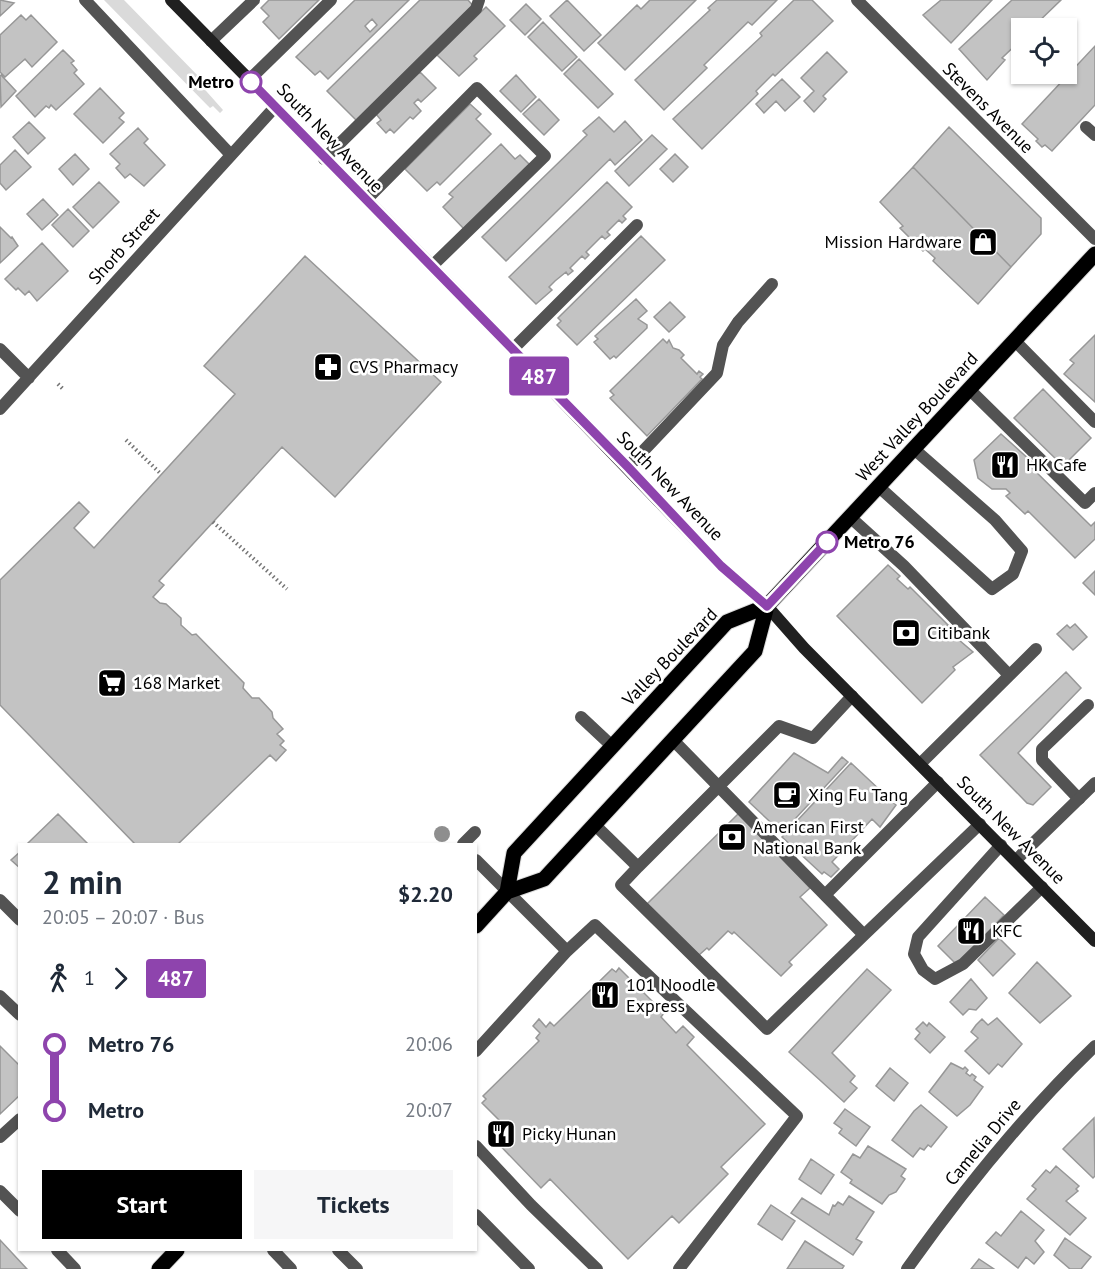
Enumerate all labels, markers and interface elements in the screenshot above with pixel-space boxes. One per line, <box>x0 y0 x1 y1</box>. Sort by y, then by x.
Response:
map controls <box>1011 18 1077 84</box>
button: locate <box>1011 18 1077 84</box>
street label: Stevens Avenue <box>938 57 1039 158</box>
place label: Metro <box>188 70 234 93</box>
marker: Metro <box>240 71 262 93</box>
street label: South New Avenue <box>272 78 389 197</box>
street label: Shorb Street <box>83 202 164 289</box>
shop icon: Mission Hardware <box>967 226 999 258</box>
place label: Mission Hardware <box>824 230 962 253</box>
street label: West Valley Boulevard <box>851 347 983 486</box>
pharmacy icon: CVS Pharmacy <box>312 351 344 383</box>
place label: CVS Pharmacy <box>349 355 459 378</box>
line badge: 487 <box>504 356 574 395</box>
text: 487 <box>521 363 557 390</box>
street label: South New Avenue <box>612 426 729 545</box>
restaurant icon: HK Cafe <box>989 449 1021 481</box>
place label: HK Cafe <box>1026 453 1087 476</box>
place label: Metro 76 <box>844 530 915 553</box>
marker: Metro 76 <box>816 531 838 553</box>
street label: Valley Boulevard <box>616 603 722 711</box>
bank icon: Citibank <box>890 617 922 649</box>
place label: Citibank <box>927 621 991 644</box>
supermarket icon: 168 Market <box>96 667 128 699</box>
place label: 168 Market <box>133 671 220 694</box>
street label: South New Avenue <box>952 771 1070 889</box>
cafe icon: Xing Fu Tang <box>771 779 803 811</box>
place label: Xing Fu Tang <box>808 783 908 806</box>
place label: American First National Bank <box>753 815 864 859</box>
bank icon: American First National Bank <box>716 821 748 853</box>
text: 2 min <box>42 860 123 903</box>
text: $2.20 <box>398 880 453 908</box>
text: 20:05 – 20:07 · Bus <box>42 904 204 930</box>
restaurant icon: KFC <box>955 915 987 947</box>
place label: KFC <box>992 919 1023 942</box>
icon: walk <box>42 962 75 995</box>
icon: forward <box>104 962 137 995</box>
text: 1 <box>84 965 95 991</box>
text: 487 <box>158 965 194 992</box>
place label: 101 Noodle Express <box>626 973 716 1017</box>
restaurant icon: 101 Noodle Express <box>589 979 621 1011</box>
text: Metro 76 <box>88 1030 175 1058</box>
text: 20:06 <box>405 1031 453 1057</box>
street label: Camelia Drive <box>939 1093 1026 1190</box>
text: Metro <box>88 1096 144 1124</box>
text: 20:07 <box>405 1097 453 1123</box>
restaurant icon: Picky Hunan <box>485 1118 517 1150</box>
place label: Picky Hunan <box>522 1122 616 1145</box>
button: Start <box>42 1170 242 1239</box>
button: Tickets <box>254 1170 453 1239</box>

